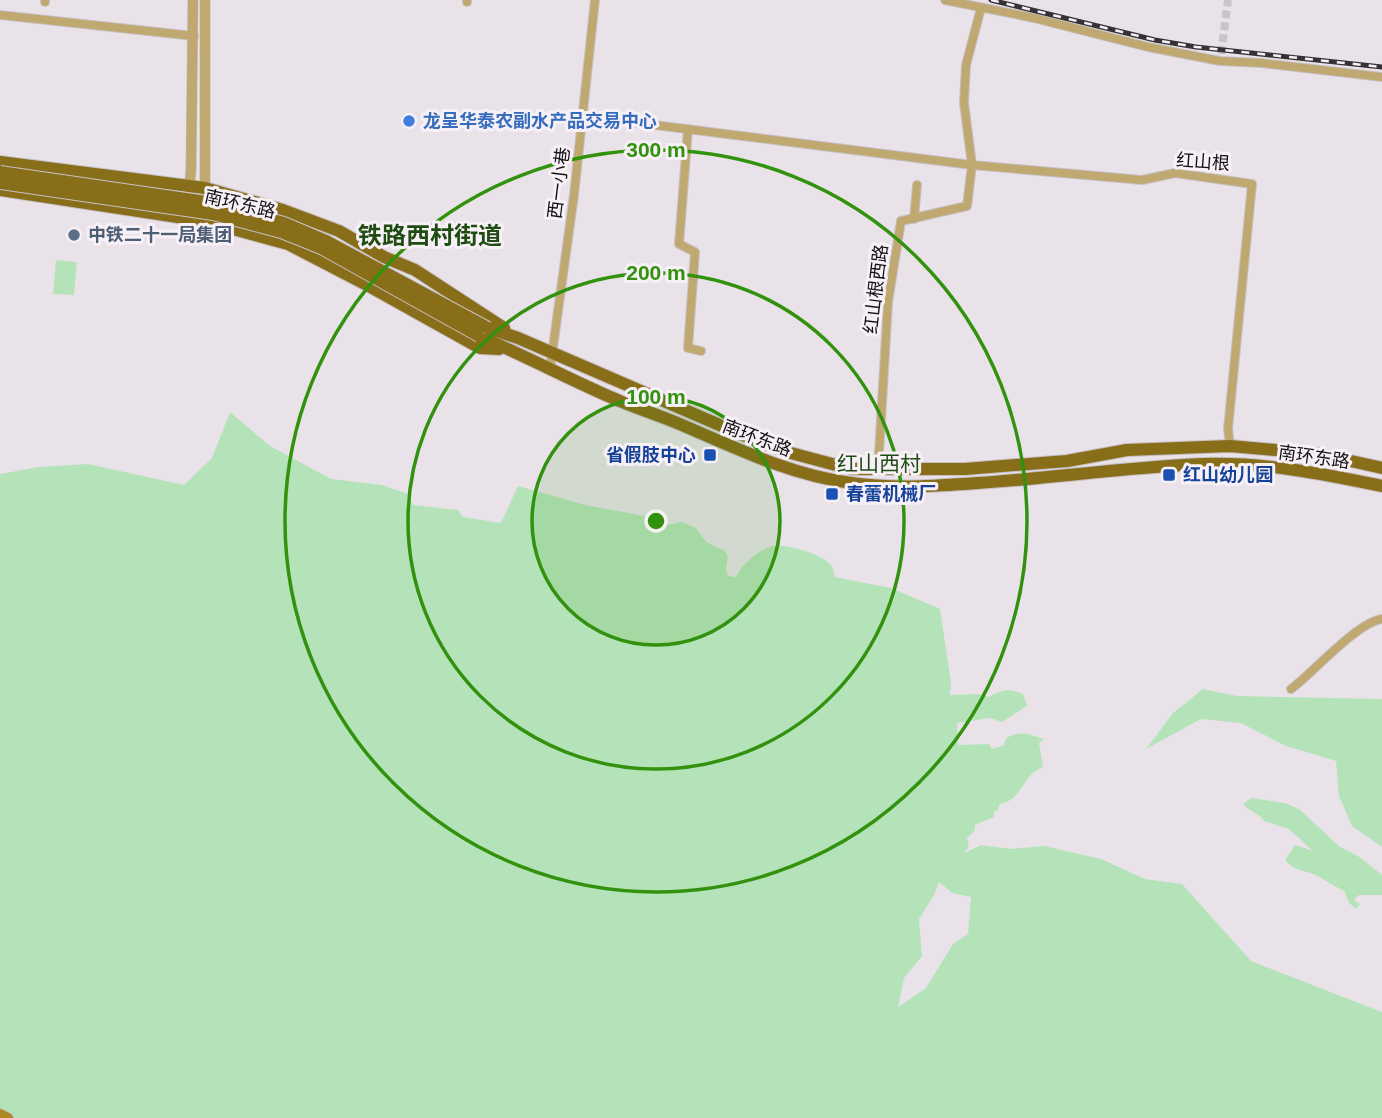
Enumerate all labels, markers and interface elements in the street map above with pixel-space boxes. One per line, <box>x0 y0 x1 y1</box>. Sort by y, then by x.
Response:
place label: 龙呈华泰农副水产品交易中心 <box>423 111 657 131</box>
marker: 龙呈华泰农副水产品交易中心 <box>401 113 417 129</box>
text: 300 m <box>626 138 686 161</box>
street label: 西一小巷 <box>545 146 573 220</box>
street label: 红山根 <box>1175 150 1231 174</box>
street label: 南环东路 <box>203 186 277 222</box>
district label: 铁路西村街道 <box>358 222 502 249</box>
place label: 中铁二十一局集团 <box>88 225 232 245</box>
marker: 中铁二十一局集团 <box>66 227 82 243</box>
street label: 红山根西路 <box>861 243 891 335</box>
text: 200 m <box>626 261 686 284</box>
text: 100 m <box>626 385 686 408</box>
street label: 南环东路 <box>720 416 794 460</box>
street label: 南环东路 <box>1277 442 1351 472</box>
place label: 省假肢中心 <box>606 445 696 465</box>
marker: 省假肢中心 <box>702 447 718 463</box>
district label: 红山西村 <box>837 452 921 475</box>
place label: 红山幼儿园 <box>1183 465 1273 485</box>
marker: 红山幼儿园 <box>1161 467 1177 483</box>
place label: 春蕾机械厂 <box>846 484 936 504</box>
marker: 春蕾机械厂 <box>824 486 840 502</box>
centre of rings <box>644 509 668 533</box>

